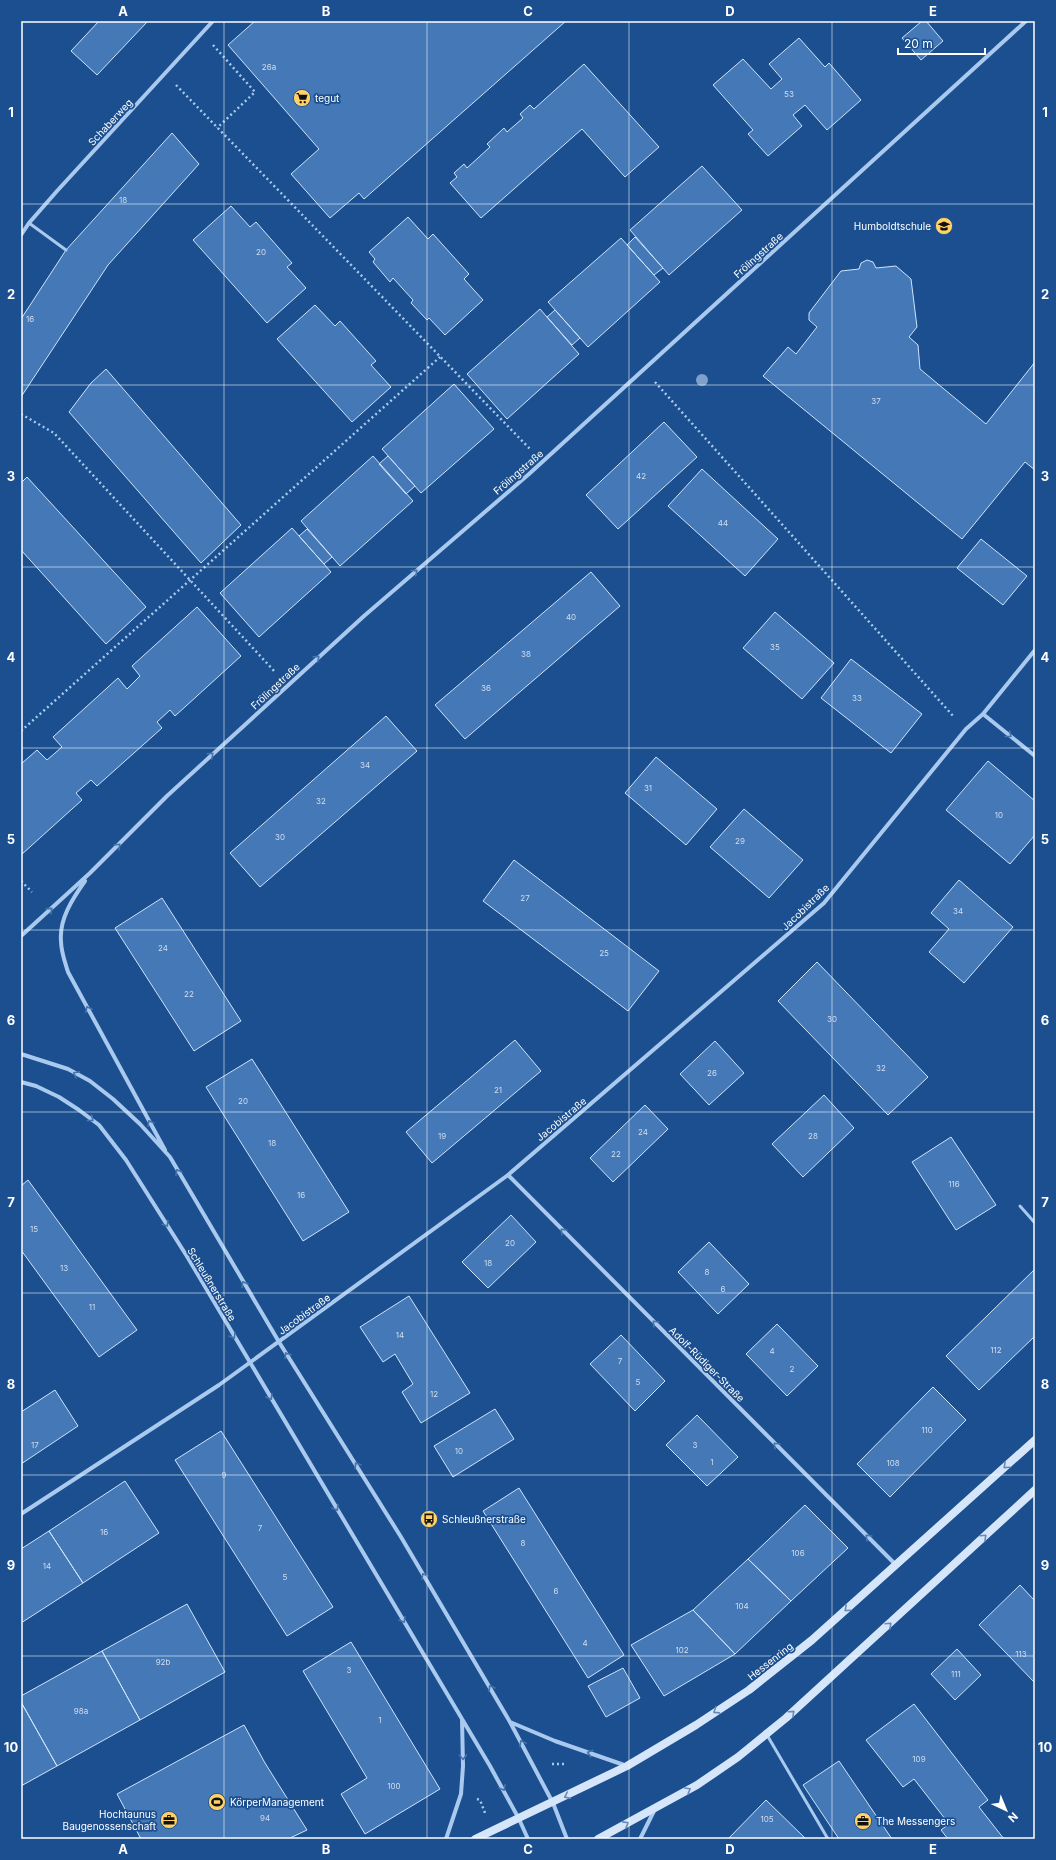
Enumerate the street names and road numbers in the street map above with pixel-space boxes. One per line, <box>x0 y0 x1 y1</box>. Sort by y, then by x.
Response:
street label: Schaberweg <box>85 96 135 148</box>
street label: Frölingstraße <box>731 230 785 280</box>
street label: Frölingstraße <box>491 447 545 497</box>
street label: Frölingstraße <box>248 660 302 712</box>
street label: Jacobistraße <box>779 881 831 933</box>
street label: Jacobistraße <box>534 1095 589 1143</box>
street label: Schleußnerstraße <box>185 1245 239 1323</box>
street label: Jacobistraße <box>276 1291 333 1337</box>
street label: Adolf-Rüdiger-Straße <box>667 1324 747 1404</box>
street label: Hessenring <box>745 1640 795 1682</box>

